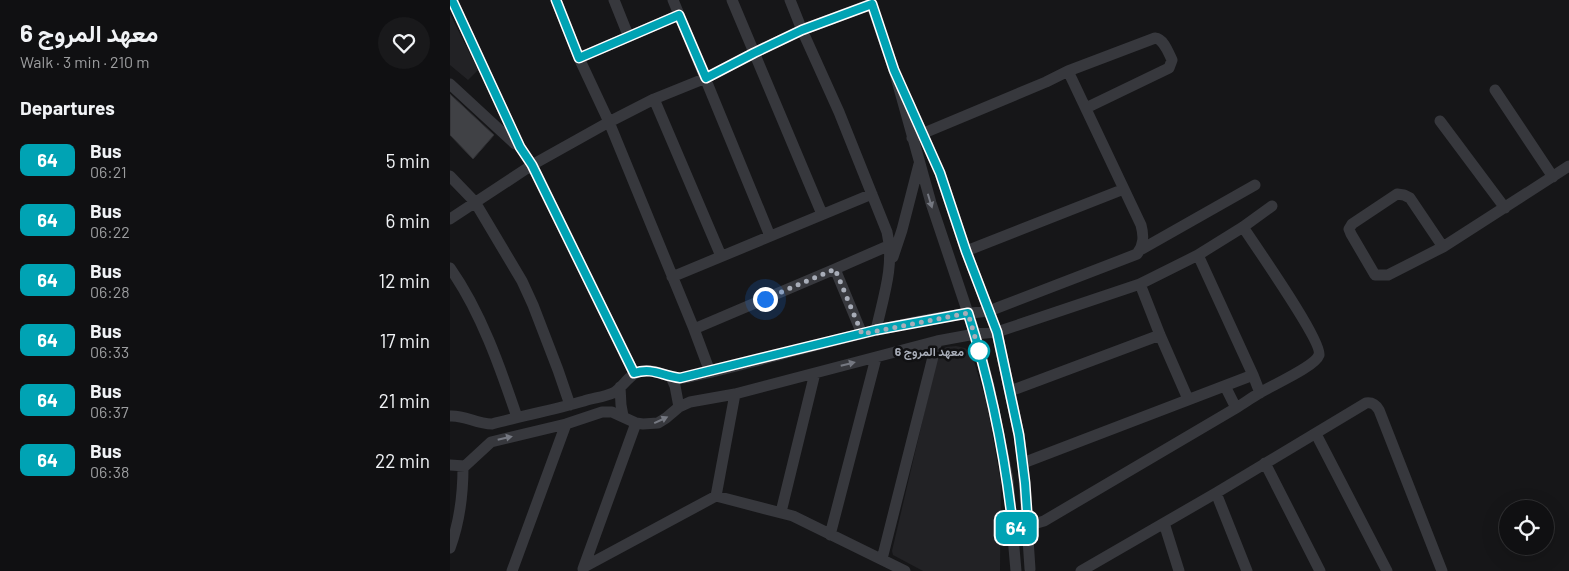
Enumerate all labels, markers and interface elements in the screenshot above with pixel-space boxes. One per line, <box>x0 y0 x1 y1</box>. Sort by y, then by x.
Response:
button: heart <box>378 17 430 69</box>
text: معهد المروج 6 <box>20 18 158 47</box>
text: Walk · 3 min · 210 m <box>20 52 150 71</box>
text: Departures <box>20 96 115 119</box>
text: Bus <box>90 139 122 162</box>
text: 64 <box>37 149 58 171</box>
text: 5 min <box>386 149 430 172</box>
text: 06:21 <box>90 162 127 181</box>
one-way arrow <box>927 194 935 209</box>
text: Bus <box>90 199 122 222</box>
text: 64 <box>37 209 58 231</box>
text: 6 min <box>386 209 430 232</box>
text: 06:22 <box>90 222 130 241</box>
text: Bus <box>90 259 122 282</box>
text: 64 <box>37 269 58 291</box>
text: 12 min <box>379 269 430 292</box>
text: 06:28 <box>90 282 130 301</box>
your location <box>753 287 778 312</box>
text: Bus <box>90 319 122 342</box>
text: 64 <box>37 329 58 351</box>
text: 17 min <box>380 329 430 352</box>
marker: معهد المروج 6 <box>968 340 990 362</box>
text: 06:33 <box>90 342 129 361</box>
place label: معهد المروج 6 <box>895 344 964 360</box>
one-way arrow <box>841 360 856 368</box>
text: Bus <box>90 379 122 402</box>
text: 64 <box>37 389 58 411</box>
text: 21 min <box>379 389 430 412</box>
text: 06:37 <box>90 402 129 421</box>
one-way arrow <box>654 415 668 423</box>
one-way arrow <box>498 434 513 442</box>
text: Bus <box>90 439 122 462</box>
text: 64 <box>37 449 58 471</box>
text: 22 min <box>375 449 430 472</box>
text: 06:38 <box>90 462 129 481</box>
map controls <box>1499 500 1554 555</box>
button: locate <box>1499 500 1554 555</box>
line badge: 64 <box>994 512 1038 544</box>
text: 64 <box>1006 517 1026 539</box>

